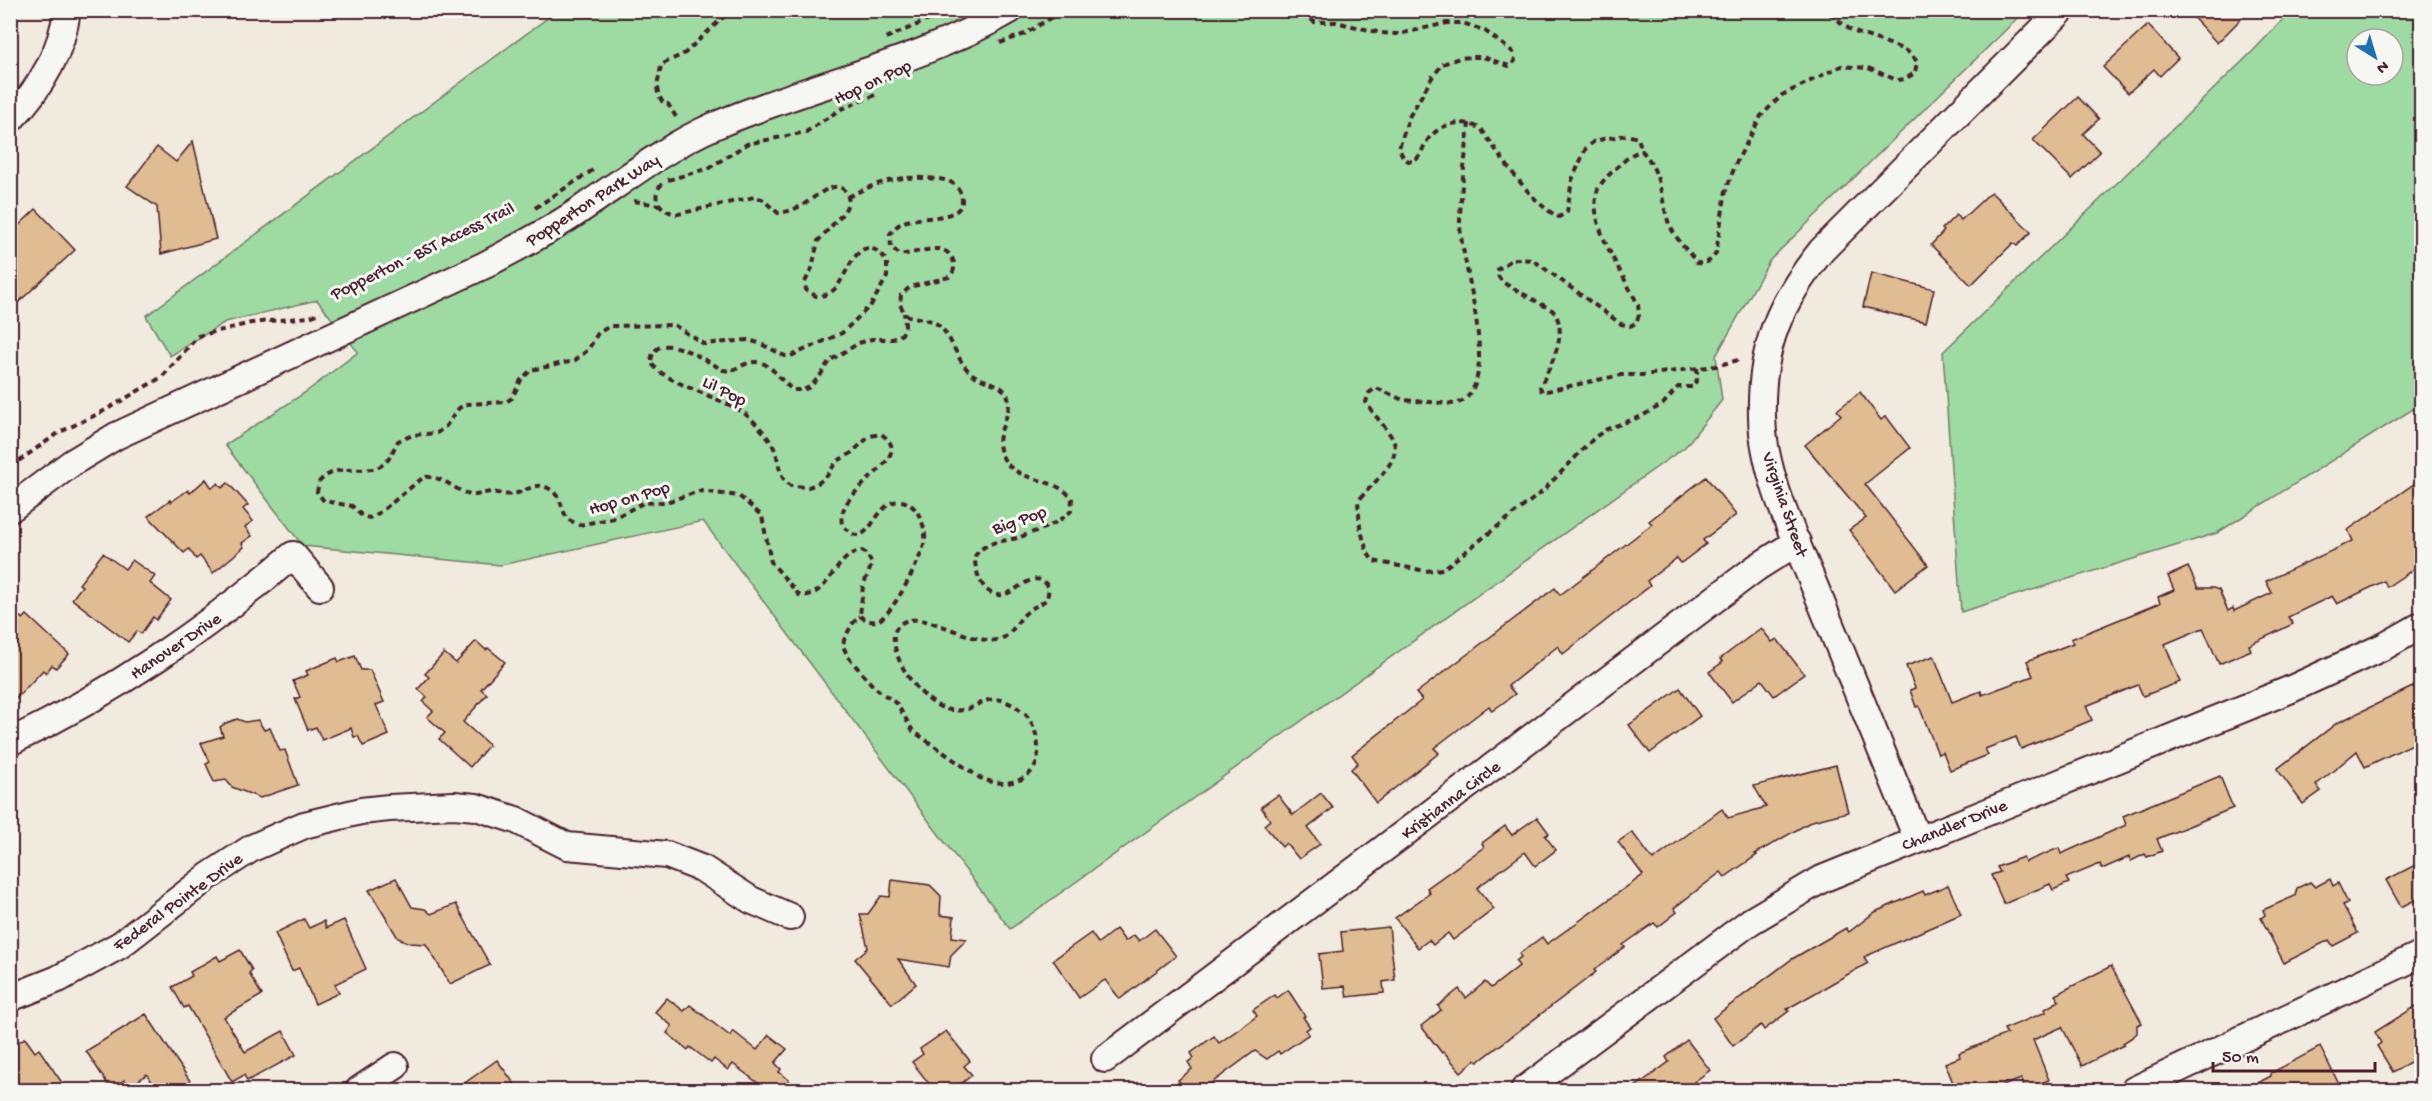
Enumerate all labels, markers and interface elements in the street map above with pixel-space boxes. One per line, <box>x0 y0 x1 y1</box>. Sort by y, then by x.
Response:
north arrow <box>2345 27 2405 87</box>
text: N <box>2372 55 2392 77</box>
street label: Hop on Pop <box>831 56 915 110</box>
street label: Popperton Park Way <box>522 150 664 253</box>
street label: Popperton - BST Access Trail <box>327 199 518 306</box>
street label: Lil Pop <box>698 372 750 412</box>
street label: Virginia Street <box>1756 449 1812 561</box>
street label: Hop on Pop <box>587 478 673 521</box>
street label: Big Pop <box>989 502 1050 541</box>
street label: Hanover Drive <box>127 609 226 685</box>
street label: Kristianna Circle <box>1398 756 1506 845</box>
street label: Chandler Drive <box>1899 795 2011 857</box>
street label: Federal Pointe Drive <box>109 849 248 958</box>
scale bar <box>2213 1035 2375 1073</box>
text: 50 m <box>2222 1048 2259 1069</box>

